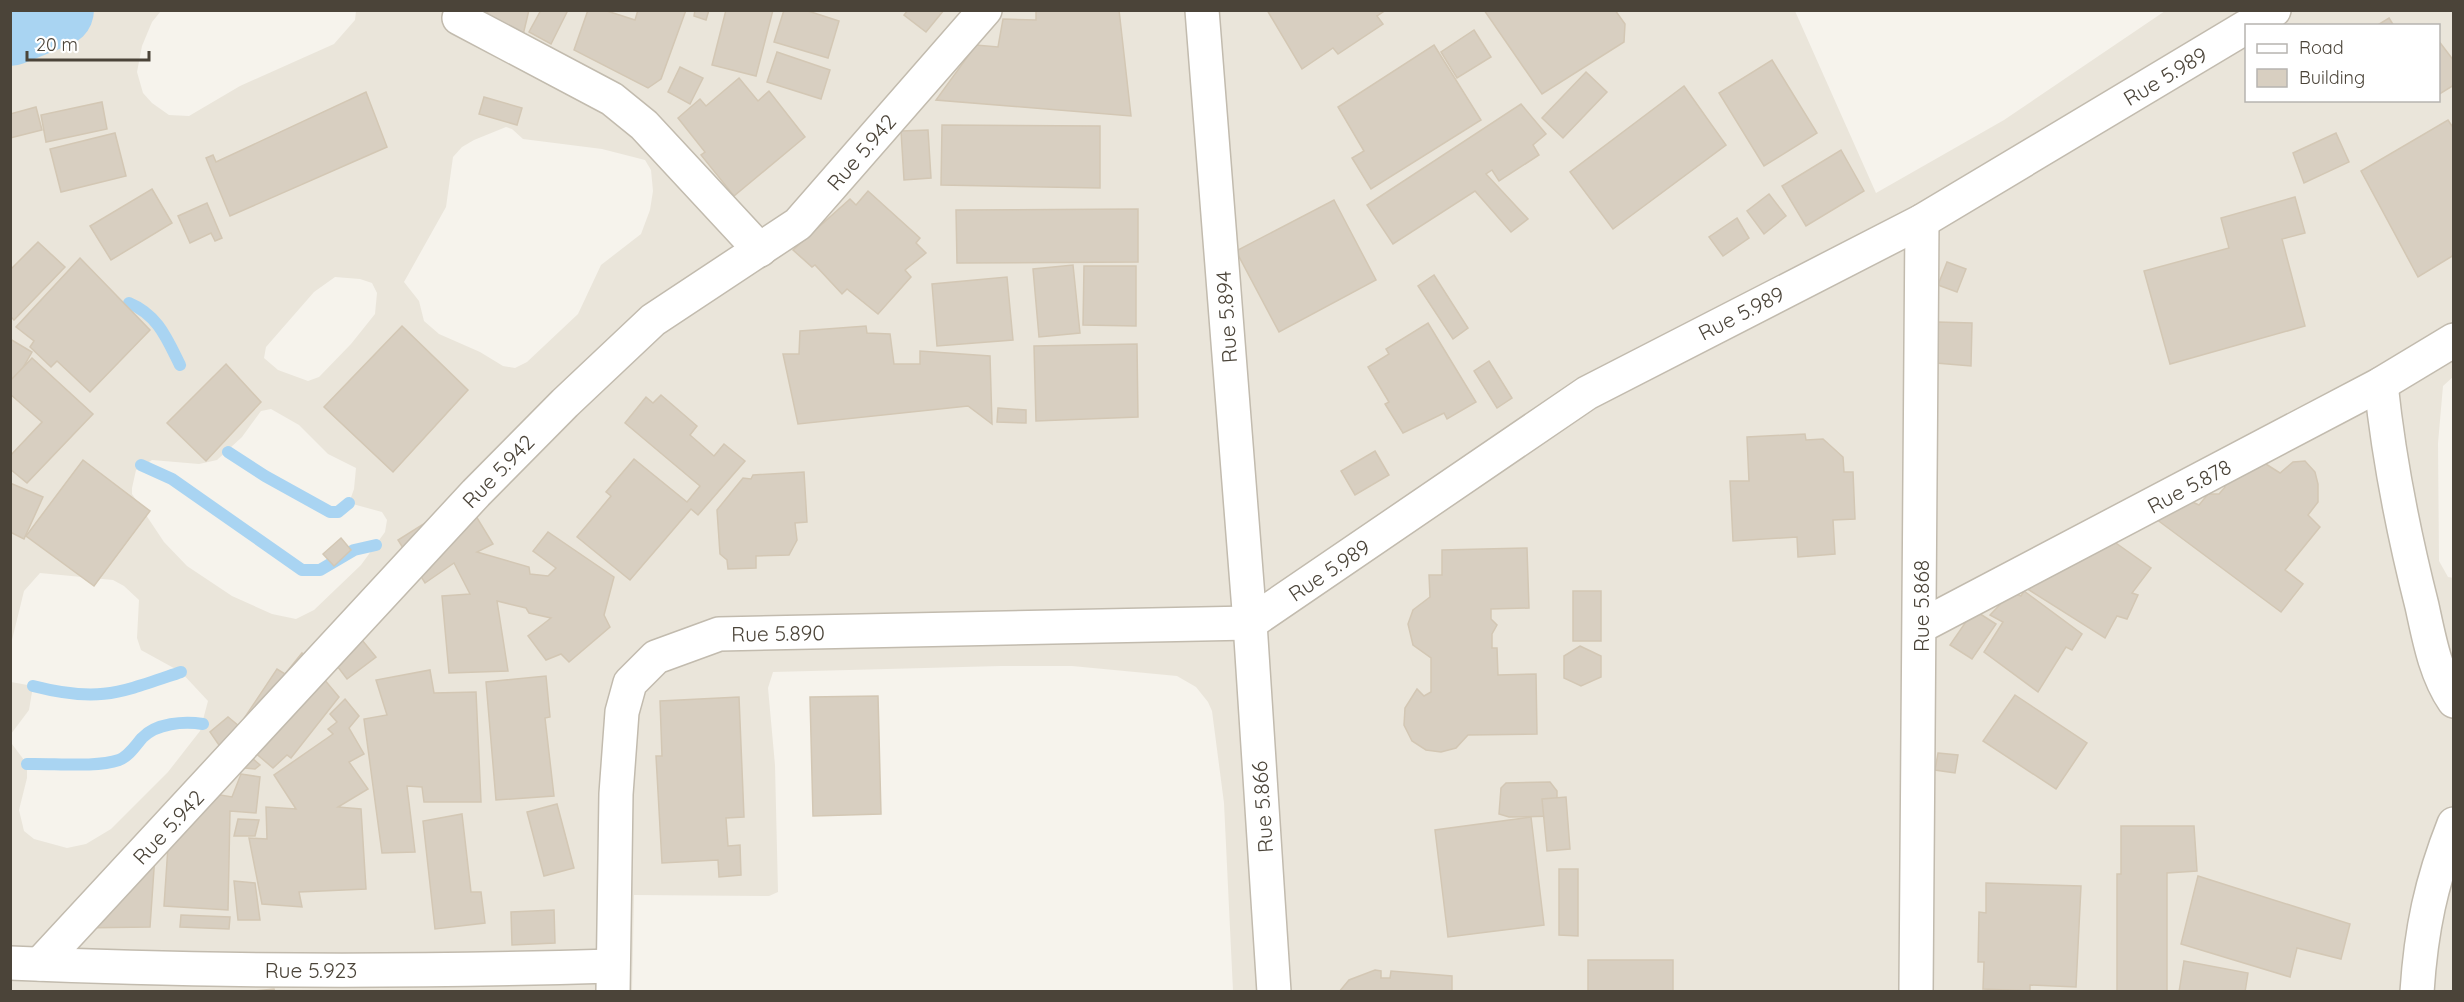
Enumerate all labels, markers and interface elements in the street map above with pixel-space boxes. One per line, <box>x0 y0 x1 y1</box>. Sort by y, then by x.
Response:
scale bar <box>27 24 148 62</box>
legend <box>2245 24 2440 102</box>
text: 20 m <box>36 33 78 56</box>
text: Road <box>2299 36 2344 59</box>
street label: Rue 5.989 <box>2118 41 2212 111</box>
text: Building <box>2299 66 2365 89</box>
street label: Rue 5.942 <box>821 109 901 195</box>
street label: Rue 5.894 <box>1210 270 1242 364</box>
street label: Rue 5.989 <box>1694 280 1788 346</box>
street label: Rue 5.942 <box>457 429 539 513</box>
street label: Rue 5.878 <box>2143 453 2235 519</box>
street label: Rue 5.989 <box>1283 533 1375 607</box>
street label: Rue 5.868 <box>1908 560 1934 652</box>
street label: Rue 5.890 <box>731 619 825 647</box>
street label: Rue 5.866 <box>1246 760 1278 854</box>
street label: Rue 5.942 <box>127 784 209 870</box>
street label: Rue 5.923 <box>265 957 357 983</box>

